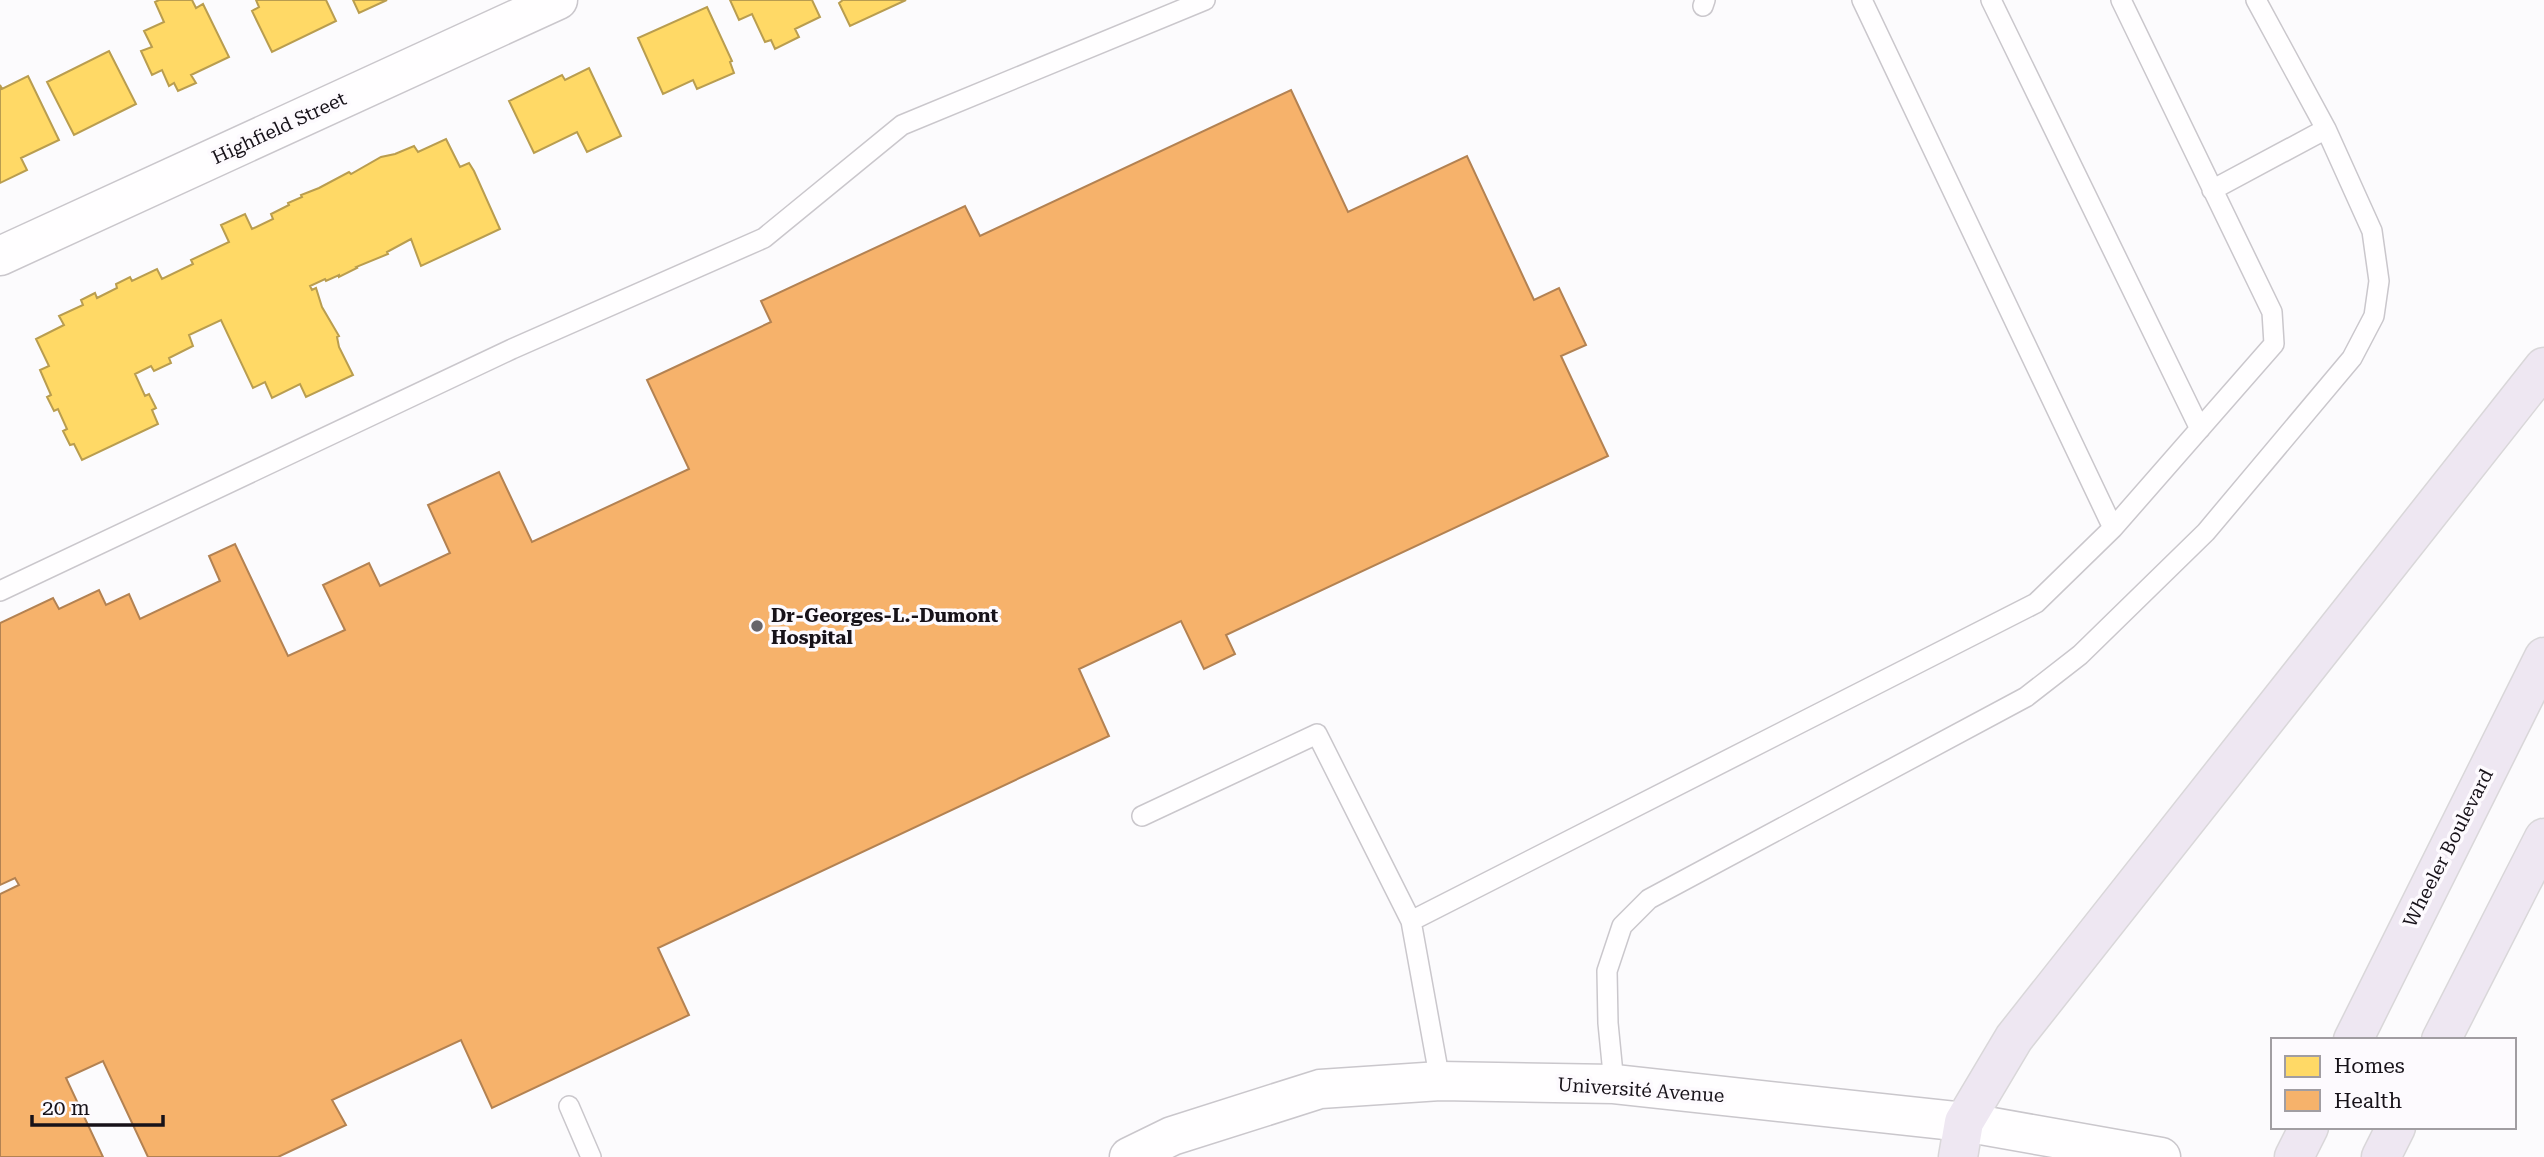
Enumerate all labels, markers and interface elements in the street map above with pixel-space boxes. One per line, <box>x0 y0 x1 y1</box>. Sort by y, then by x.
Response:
street label: Highfield Street <box>208 87 350 169</box>
place label: Dr-Georges-L.-Dumont Hospital <box>771 604 998 649</box>
marker: Dr-Georges-L.-Dumont Hospital <box>749 618 765 634</box>
street label: Wheeler Boulevard <box>2398 765 2498 931</box>
legend <box>2271 1038 2516 1129</box>
text: Homes <box>2334 1054 2405 1078</box>
street label: Université Avenue <box>1557 1073 1725 1107</box>
scale bar <box>32 1084 163 1128</box>
text: Health <box>2334 1089 2402 1113</box>
text: 20 m <box>42 1096 90 1120</box>

